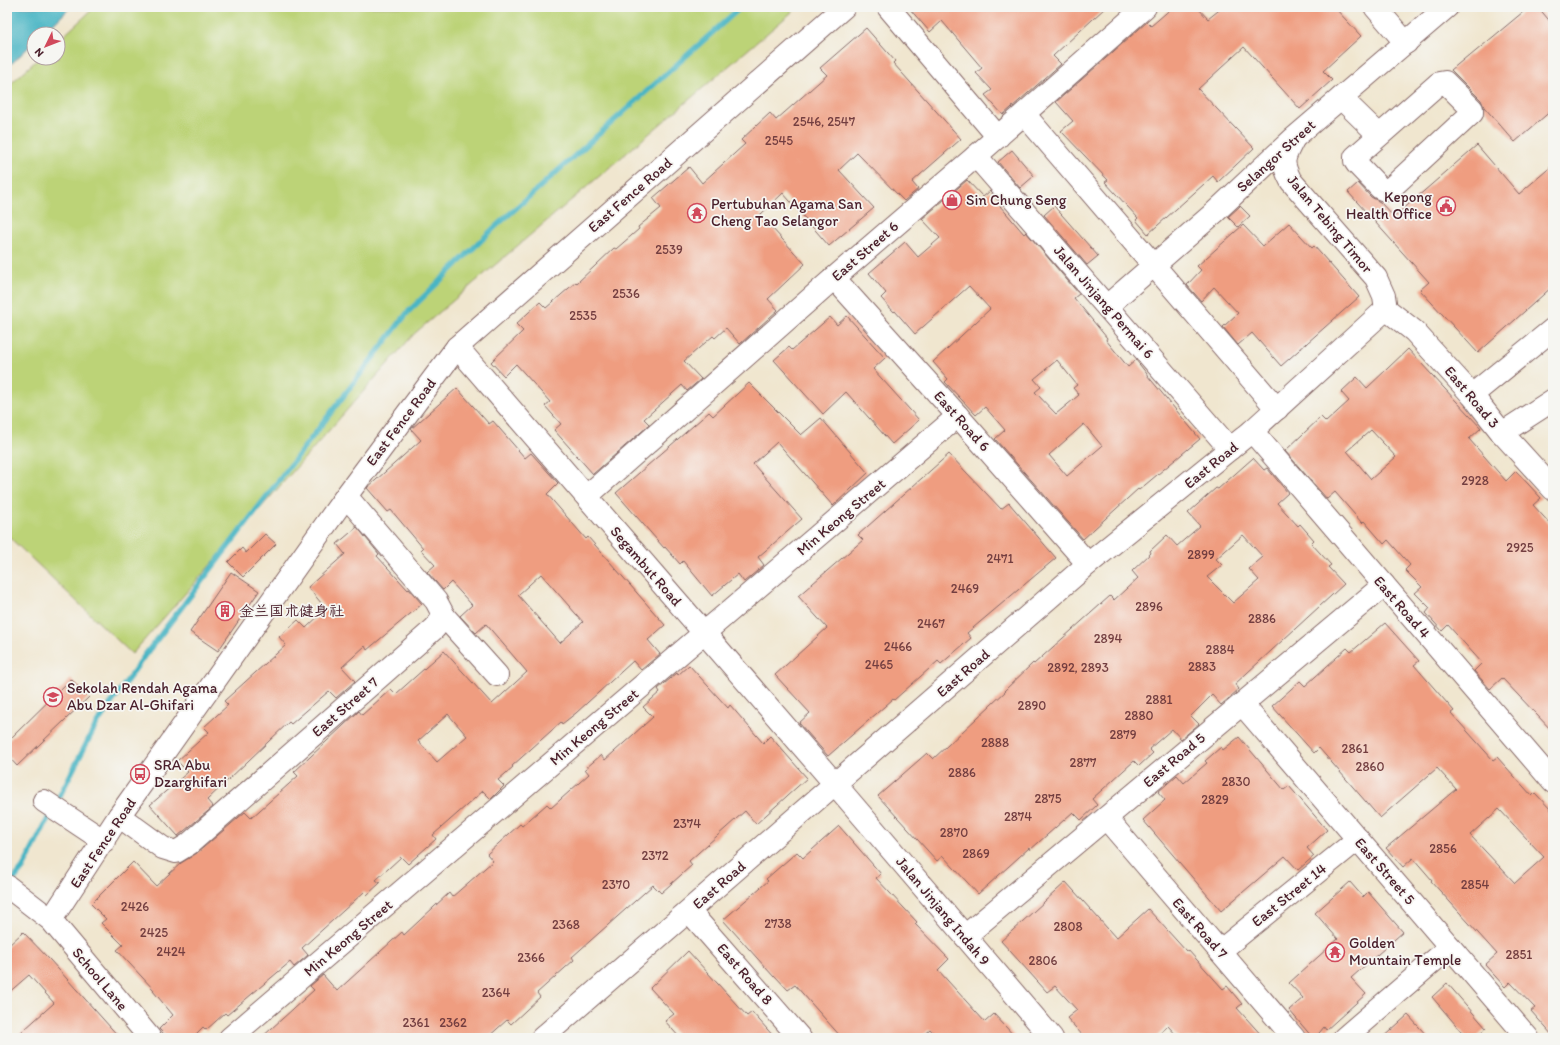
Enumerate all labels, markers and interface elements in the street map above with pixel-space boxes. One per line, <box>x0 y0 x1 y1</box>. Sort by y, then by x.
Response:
north arrow <box>26 26 66 66</box>
text: N <box>32 45 46 60</box>
house number: 2546, 2547 <box>793 114 856 129</box>
street label: Selangor Street <box>1233 116 1319 196</box>
house number: 2545 <box>765 133 793 148</box>
street label: East Fence Road <box>584 154 676 236</box>
street label: Jalan Tebing Timor <box>1284 171 1376 277</box>
place label: Kepong Health Office <box>1346 188 1432 223</box>
shop icon: Sin Chung Seng <box>941 189 963 211</box>
place label: Sin Chung Seng <box>966 191 1067 209</box>
place label: Pertubuhan Agama San Cheng Tao Selangor <box>711 195 862 230</box>
public building icon: Kepong Health Office <box>1435 195 1457 217</box>
temple icon: Pertubuhan Agama San Cheng Tao Selangor <box>686 202 708 224</box>
street label: East Street 6 <box>828 217 902 285</box>
house number: 2539 <box>655 242 683 257</box>
street label: Jalan Jinjang Permai 6 <box>1050 242 1158 362</box>
house number: 2536 <box>612 286 640 301</box>
house number: 2535 <box>569 308 597 323</box>
street label: East Road 3 <box>1441 362 1503 432</box>
street label: East Fence Road <box>362 375 440 469</box>
street label: East Road 6 <box>930 387 994 455</box>
street label: East Road <box>1180 438 1242 492</box>
house number: 2928 <box>1461 473 1489 488</box>
street label: Min Keong Street <box>793 474 889 559</box>
street label: Segambut Road <box>606 522 686 610</box>
house number: 2925 <box>1506 540 1534 555</box>
house number: 2899 <box>1187 547 1215 562</box>
house number: 2471 <box>986 551 1014 566</box>
street label: East Road 4 <box>1370 572 1434 642</box>
house number: 2469 <box>951 581 979 596</box>
house number: 2896 <box>1135 599 1163 614</box>
building icon: 金兰国术健身社 <box>214 600 236 622</box>
place label: 金兰国术健身社 <box>239 602 344 620</box>
house number: 2886 <box>1248 611 1276 626</box>
house number: 2467 <box>917 616 946 631</box>
house number: 2894 <box>1094 631 1122 646</box>
house number: 2466 <box>884 639 912 654</box>
house number: 2884 <box>1206 642 1235 657</box>
street label: East Road <box>933 645 993 701</box>
house number: 2465 <box>865 657 893 672</box>
house number: 2883 <box>1188 659 1216 674</box>
house number: 2892, 2893 <box>1047 660 1109 675</box>
street label: East Street 7 <box>308 673 382 741</box>
place label: Sekolah Rendah Agama Abu Dzar Al-Ghifari <box>67 679 218 714</box>
street label: Min Keong Street <box>546 684 642 769</box>
school or university icon: Sekolah Rendah Agama Abu Dzar Al-Ghifari <box>42 686 64 708</box>
house number: 2881 <box>1145 692 1173 707</box>
house number: 2890 <box>1018 698 1046 713</box>
house number: 2880 <box>1124 708 1154 723</box>
house number: 2879 <box>1109 727 1137 742</box>
street label: East Road 5 <box>1139 729 1209 791</box>
house number: 2888 <box>981 735 1009 750</box>
house number: 2861 <box>1342 741 1368 756</box>
house number: 2877 <box>1070 755 1097 770</box>
place label: SRA Abu Dzarghifari <box>154 756 227 791</box>
house number: 2860 <box>1356 759 1384 774</box>
bus stop icon: SRA Abu Dzarghifari <box>129 763 151 785</box>
house number: 2886 <box>948 765 976 780</box>
house number: 2830 <box>1221 774 1251 789</box>
house number: 2875 <box>1034 791 1062 806</box>
house number: 2829 <box>1201 792 1229 807</box>
street label: East Fence Road <box>66 794 140 892</box>
house number: 2874 <box>1004 809 1032 824</box>
house number: 2374 <box>673 816 701 831</box>
house number: 2870 <box>940 825 968 840</box>
street label: East Street 5 <box>1351 834 1419 908</box>
house number: 2856 <box>1429 841 1457 856</box>
house number: 2869 <box>962 846 990 861</box>
house number: 2372 <box>641 848 669 863</box>
street label: Jalan Jinjang Indah 9 <box>892 853 994 969</box>
street label: East Road <box>689 857 749 913</box>
street label: East Street 14 <box>1248 859 1330 931</box>
house number: 2370 <box>602 877 630 892</box>
house number: 2854 <box>1461 877 1489 892</box>
street label: East Road 7 <box>1169 894 1232 963</box>
street label: Min Keong Street <box>300 895 396 980</box>
house number: 2426 <box>121 899 149 914</box>
house number: 2738 <box>764 916 792 931</box>
house number: 2368 <box>552 917 580 932</box>
house number: 2808 <box>1053 919 1083 934</box>
house number: 2425 <box>140 925 168 940</box>
place label: Golden Mountain Temple <box>1349 934 1461 969</box>
street label: East Road 8 <box>713 939 777 1009</box>
temple icon: Golden Mountain Temple <box>1324 941 1346 963</box>
street label: School Lane <box>68 944 132 1014</box>
house number: 2424 <box>156 944 186 959</box>
house number: 2851 <box>1506 947 1532 962</box>
house number: 2366 <box>517 950 545 965</box>
house number: 2806 <box>1029 953 1058 968</box>
house number: 2364 <box>482 985 510 1000</box>
house number: 2361 <box>403 1015 429 1030</box>
house number: 2362 <box>439 1015 467 1030</box>

